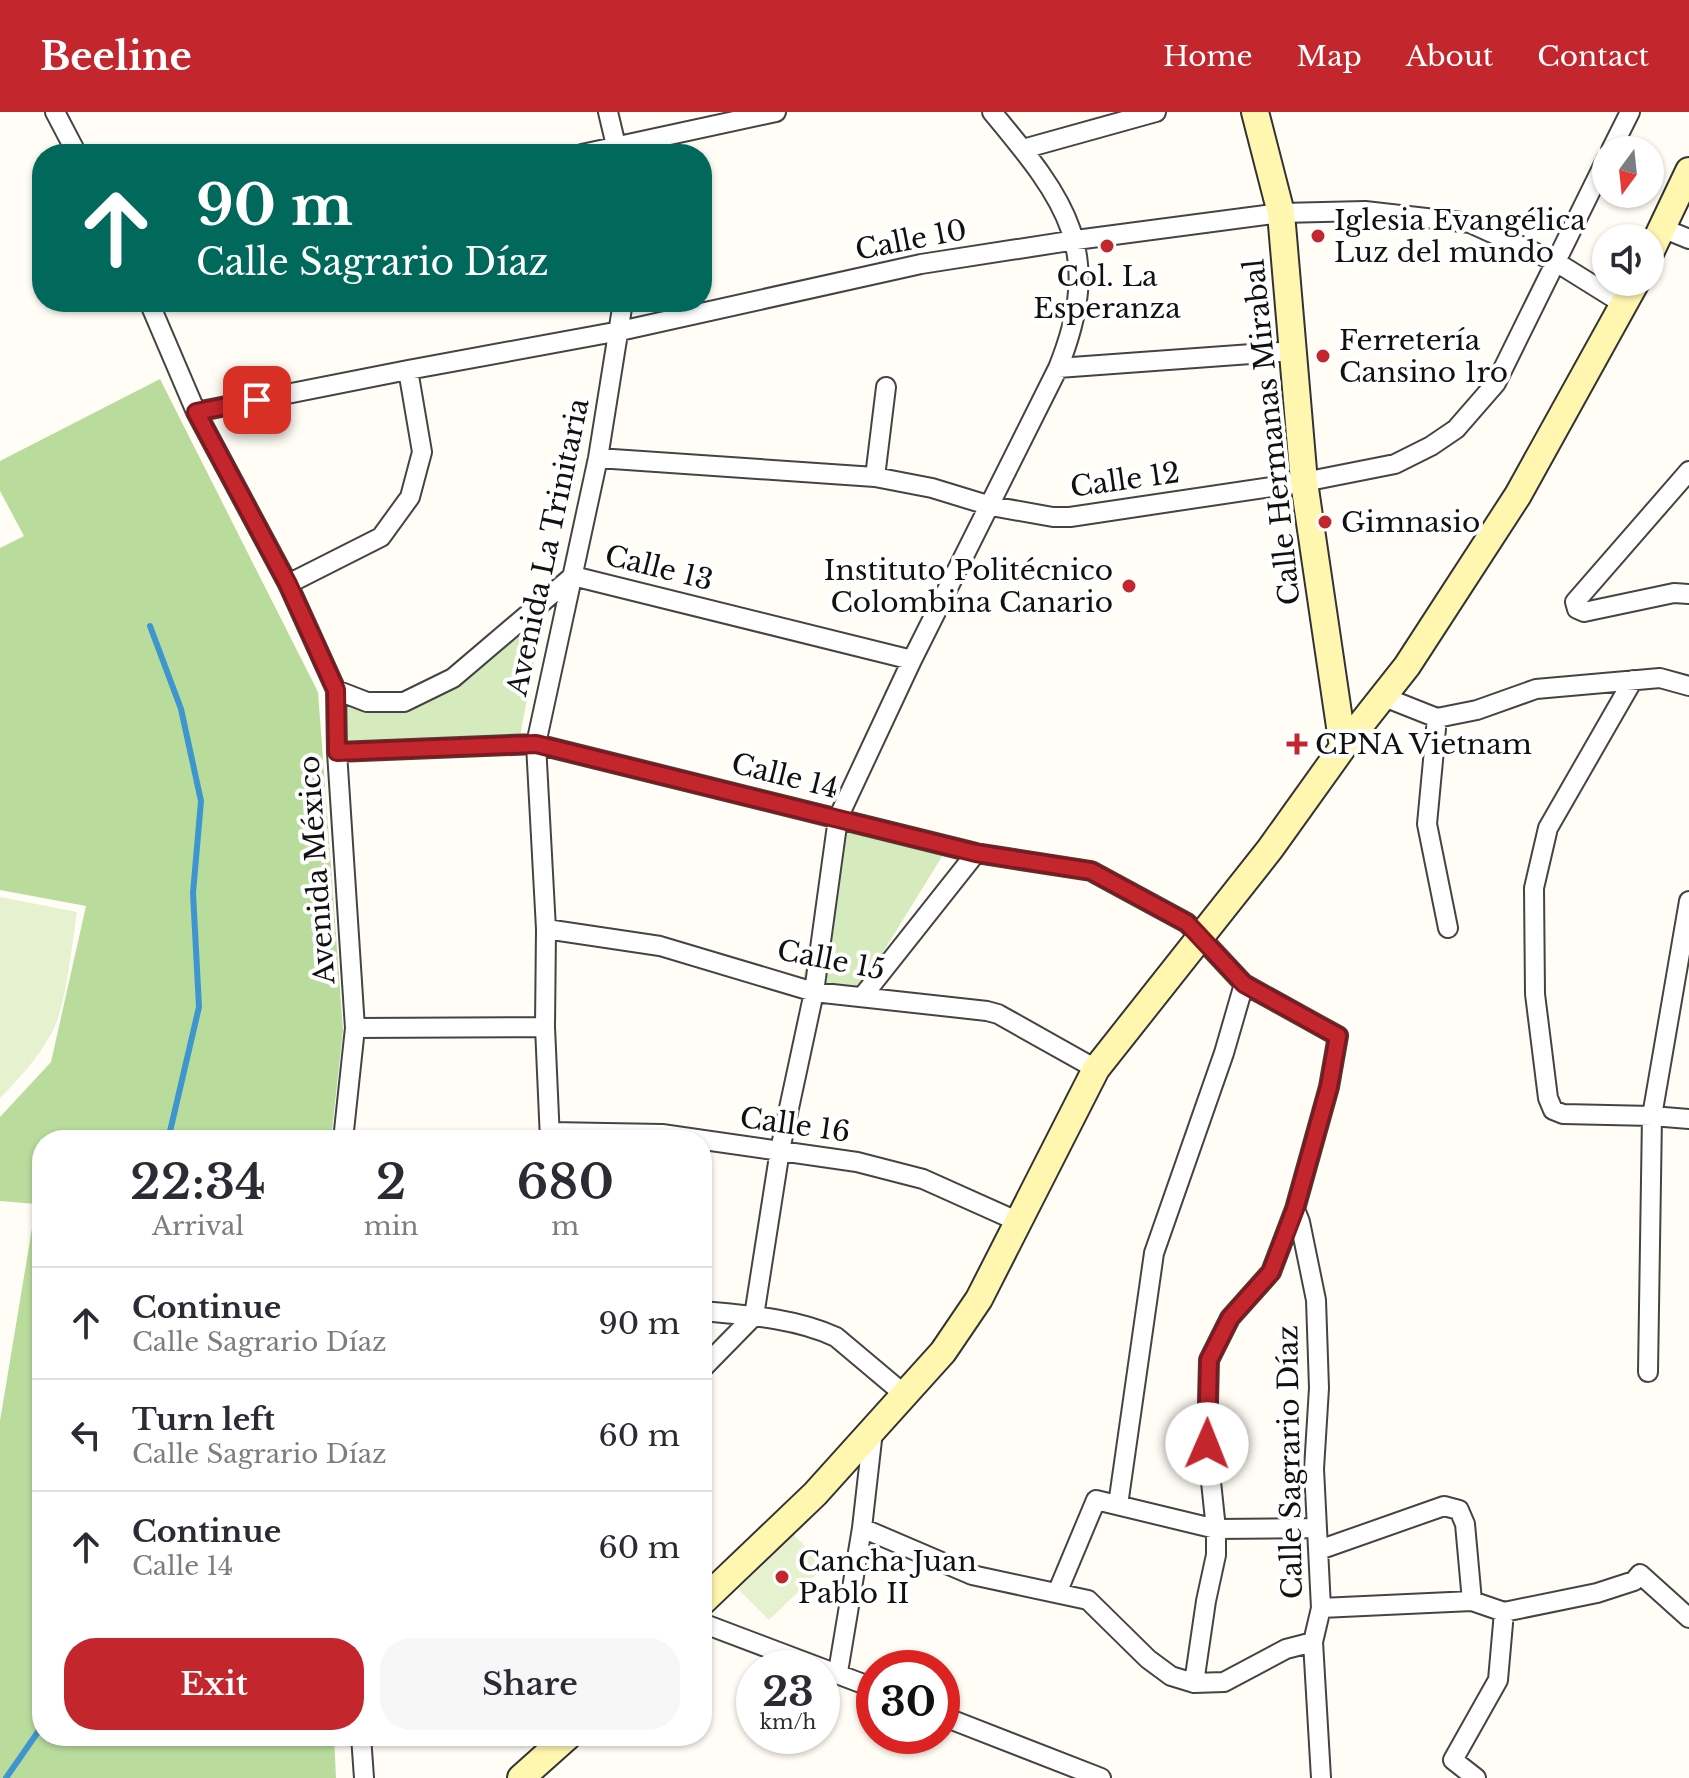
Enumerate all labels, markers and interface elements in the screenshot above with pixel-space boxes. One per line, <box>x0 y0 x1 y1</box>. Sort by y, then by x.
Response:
text: Beeline <box>40 33 192 80</box>
text: Home <box>1163 39 1253 74</box>
text: Map <box>1297 39 1362 74</box>
text: About <box>1406 39 1493 74</box>
text: Contact <box>1537 39 1649 74</box>
north arrow <box>1592 136 1664 208</box>
map controls <box>1592 136 1664 296</box>
text: 90 m <box>196 171 353 240</box>
icon: ahead <box>64 176 168 280</box>
place label: Iglesia Evangélica Luz del mundo <box>1334 203 1586 270</box>
street label: Calle 10 <box>852 212 970 268</box>
button: sound <box>1592 224 1664 296</box>
marker: Iglesia Evangélica Luz del mundo <box>1309 227 1327 245</box>
marker: Col. La Esperanza <box>1098 237 1116 255</box>
text: Calle Sagrario Díaz <box>196 240 548 285</box>
street label: Calle Hermanas Mirabal <box>1236 257 1308 607</box>
place label: Col. La Esperanza <box>1033 259 1181 326</box>
place label: Ferretería Cansino 1ro <box>1339 323 1508 390</box>
marker: Ferretería Cansino 1ro <box>1314 347 1332 365</box>
pin <box>223 366 291 434</box>
icon: arrive <box>235 378 279 422</box>
street label: Avenida La Trinitaria <box>499 395 597 700</box>
street label: Calle 12 <box>1068 455 1182 505</box>
place label: Gimnasio <box>1341 505 1480 540</box>
marker: Gimnasio <box>1316 513 1334 531</box>
street label: Calle 13 <box>601 538 717 598</box>
place label: Instituto Politécnico Colombina Canario <box>824 553 1113 620</box>
marker: Instituto Politécnico Colombina Canario <box>1120 577 1138 595</box>
place label: CPNA Vietnam <box>1315 727 1532 762</box>
marker: CPNA Vietnam <box>1286 733 1308 755</box>
street label: Calle 14 <box>728 746 842 806</box>
street label: Avenida México <box>292 754 343 987</box>
street label: Calle 15 <box>774 932 888 988</box>
street label: Calle 16 <box>738 1100 852 1150</box>
text: 22:34 <box>130 1152 266 1212</box>
text: 2 <box>376 1152 407 1212</box>
text: 680 <box>516 1152 614 1212</box>
text: Arrival <box>152 1210 244 1242</box>
text: min <box>364 1210 419 1242</box>
text: m <box>551 1210 579 1242</box>
text: Continue <box>132 1289 281 1326</box>
icon: ahead <box>64 1301 108 1345</box>
text: 90 m <box>598 1305 680 1342</box>
street label: Calle Sagrario Díaz <box>1270 1325 1310 1599</box>
text: Calle Sagrario Díaz <box>132 1326 387 1358</box>
text: Turn left <box>132 1401 275 1438</box>
position arrow <box>1165 1402 1249 1486</box>
icon: left <box>64 1413 108 1457</box>
text: 60 m <box>598 1417 680 1454</box>
text: Calle Sagrario Díaz <box>132 1438 387 1470</box>
text: Continue <box>132 1513 281 1550</box>
icon: ahead <box>64 1525 108 1569</box>
text: 60 m <box>598 1529 680 1566</box>
place label: Cancha Juan Pablo II <box>798 1544 977 1611</box>
text: Calle 14 <box>132 1550 233 1582</box>
marker: Cancha Juan Pablo II <box>773 1568 791 1586</box>
button: Exit <box>64 1638 364 1730</box>
button: Share <box>380 1638 680 1730</box>
speed limit sign: 30 <box>856 1650 960 1754</box>
text: 23 <box>762 1667 814 1717</box>
text: km/h <box>760 1710 816 1734</box>

